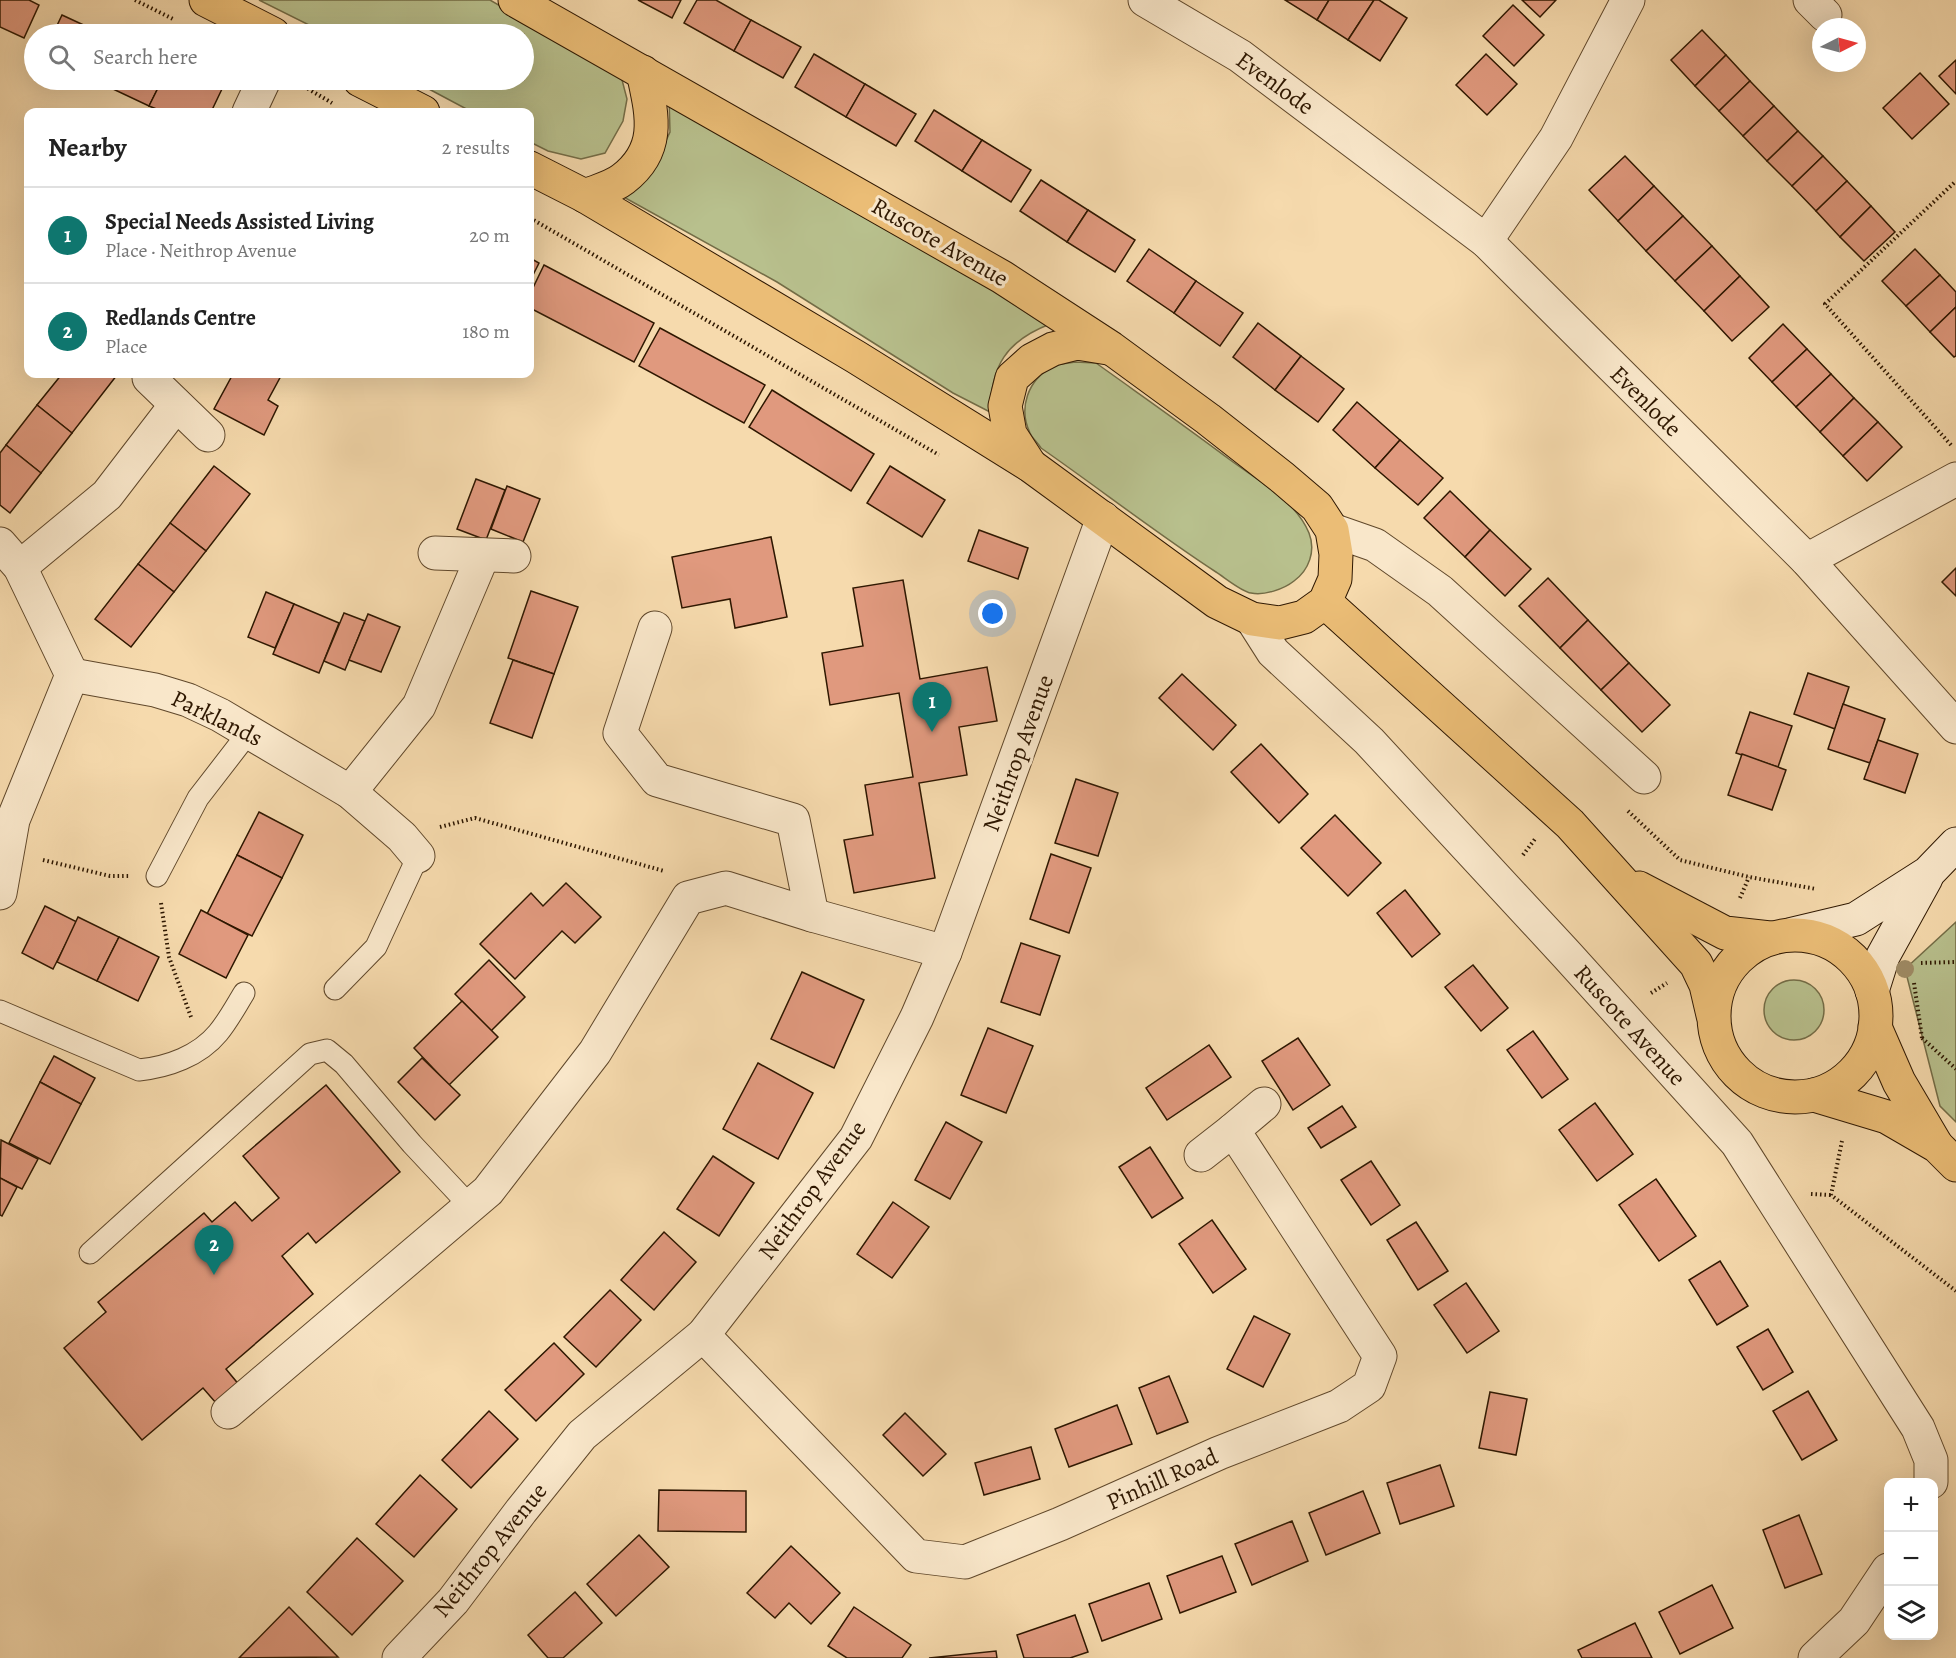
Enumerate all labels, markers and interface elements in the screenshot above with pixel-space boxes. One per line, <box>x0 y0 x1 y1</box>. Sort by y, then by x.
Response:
north arrow <box>1812 18 1866 72</box>
search box <box>24 24 534 90</box>
icon: search <box>45 41 78 74</box>
text: Search here <box>93 42 198 72</box>
street label: Evenlode <box>1230 44 1320 122</box>
text: Nearby <box>48 130 127 165</box>
text: 2 results <box>442 134 510 161</box>
street label: Ruscote Avenue <box>866 190 1014 294</box>
text: Special Needs Assisted Living <box>105 207 374 237</box>
text: 1 <box>64 222 71 249</box>
text: 20 m <box>469 222 510 249</box>
text: Place · Neithrop Avenue <box>105 237 297 264</box>
text: Redlands Centre <box>105 303 256 333</box>
text: 2 <box>63 318 72 345</box>
text: 180 m <box>462 318 510 345</box>
text: Place <box>105 333 147 360</box>
street label: Evenlode <box>1603 358 1689 444</box>
your location <box>978 599 1007 628</box>
street label: Neithrop Avenue <box>975 670 1061 836</box>
street label: Parklands <box>166 682 268 754</box>
pin: 1 <box>912 682 952 732</box>
street label: Ruscote Avenue <box>1567 957 1693 1093</box>
street label: Neithrop Avenue <box>751 1114 873 1266</box>
pin: 2 <box>194 1226 234 1275</box>
street label: Pinhill Road <box>1101 1440 1223 1518</box>
street label: Neithrop Avenue <box>426 1476 554 1624</box>
map controls <box>1884 1478 1938 1640</box>
button: + <box>1884 1478 1938 1532</box>
button: − <box>1884 1532 1938 1586</box>
button: layers <box>1884 1586 1938 1640</box>

